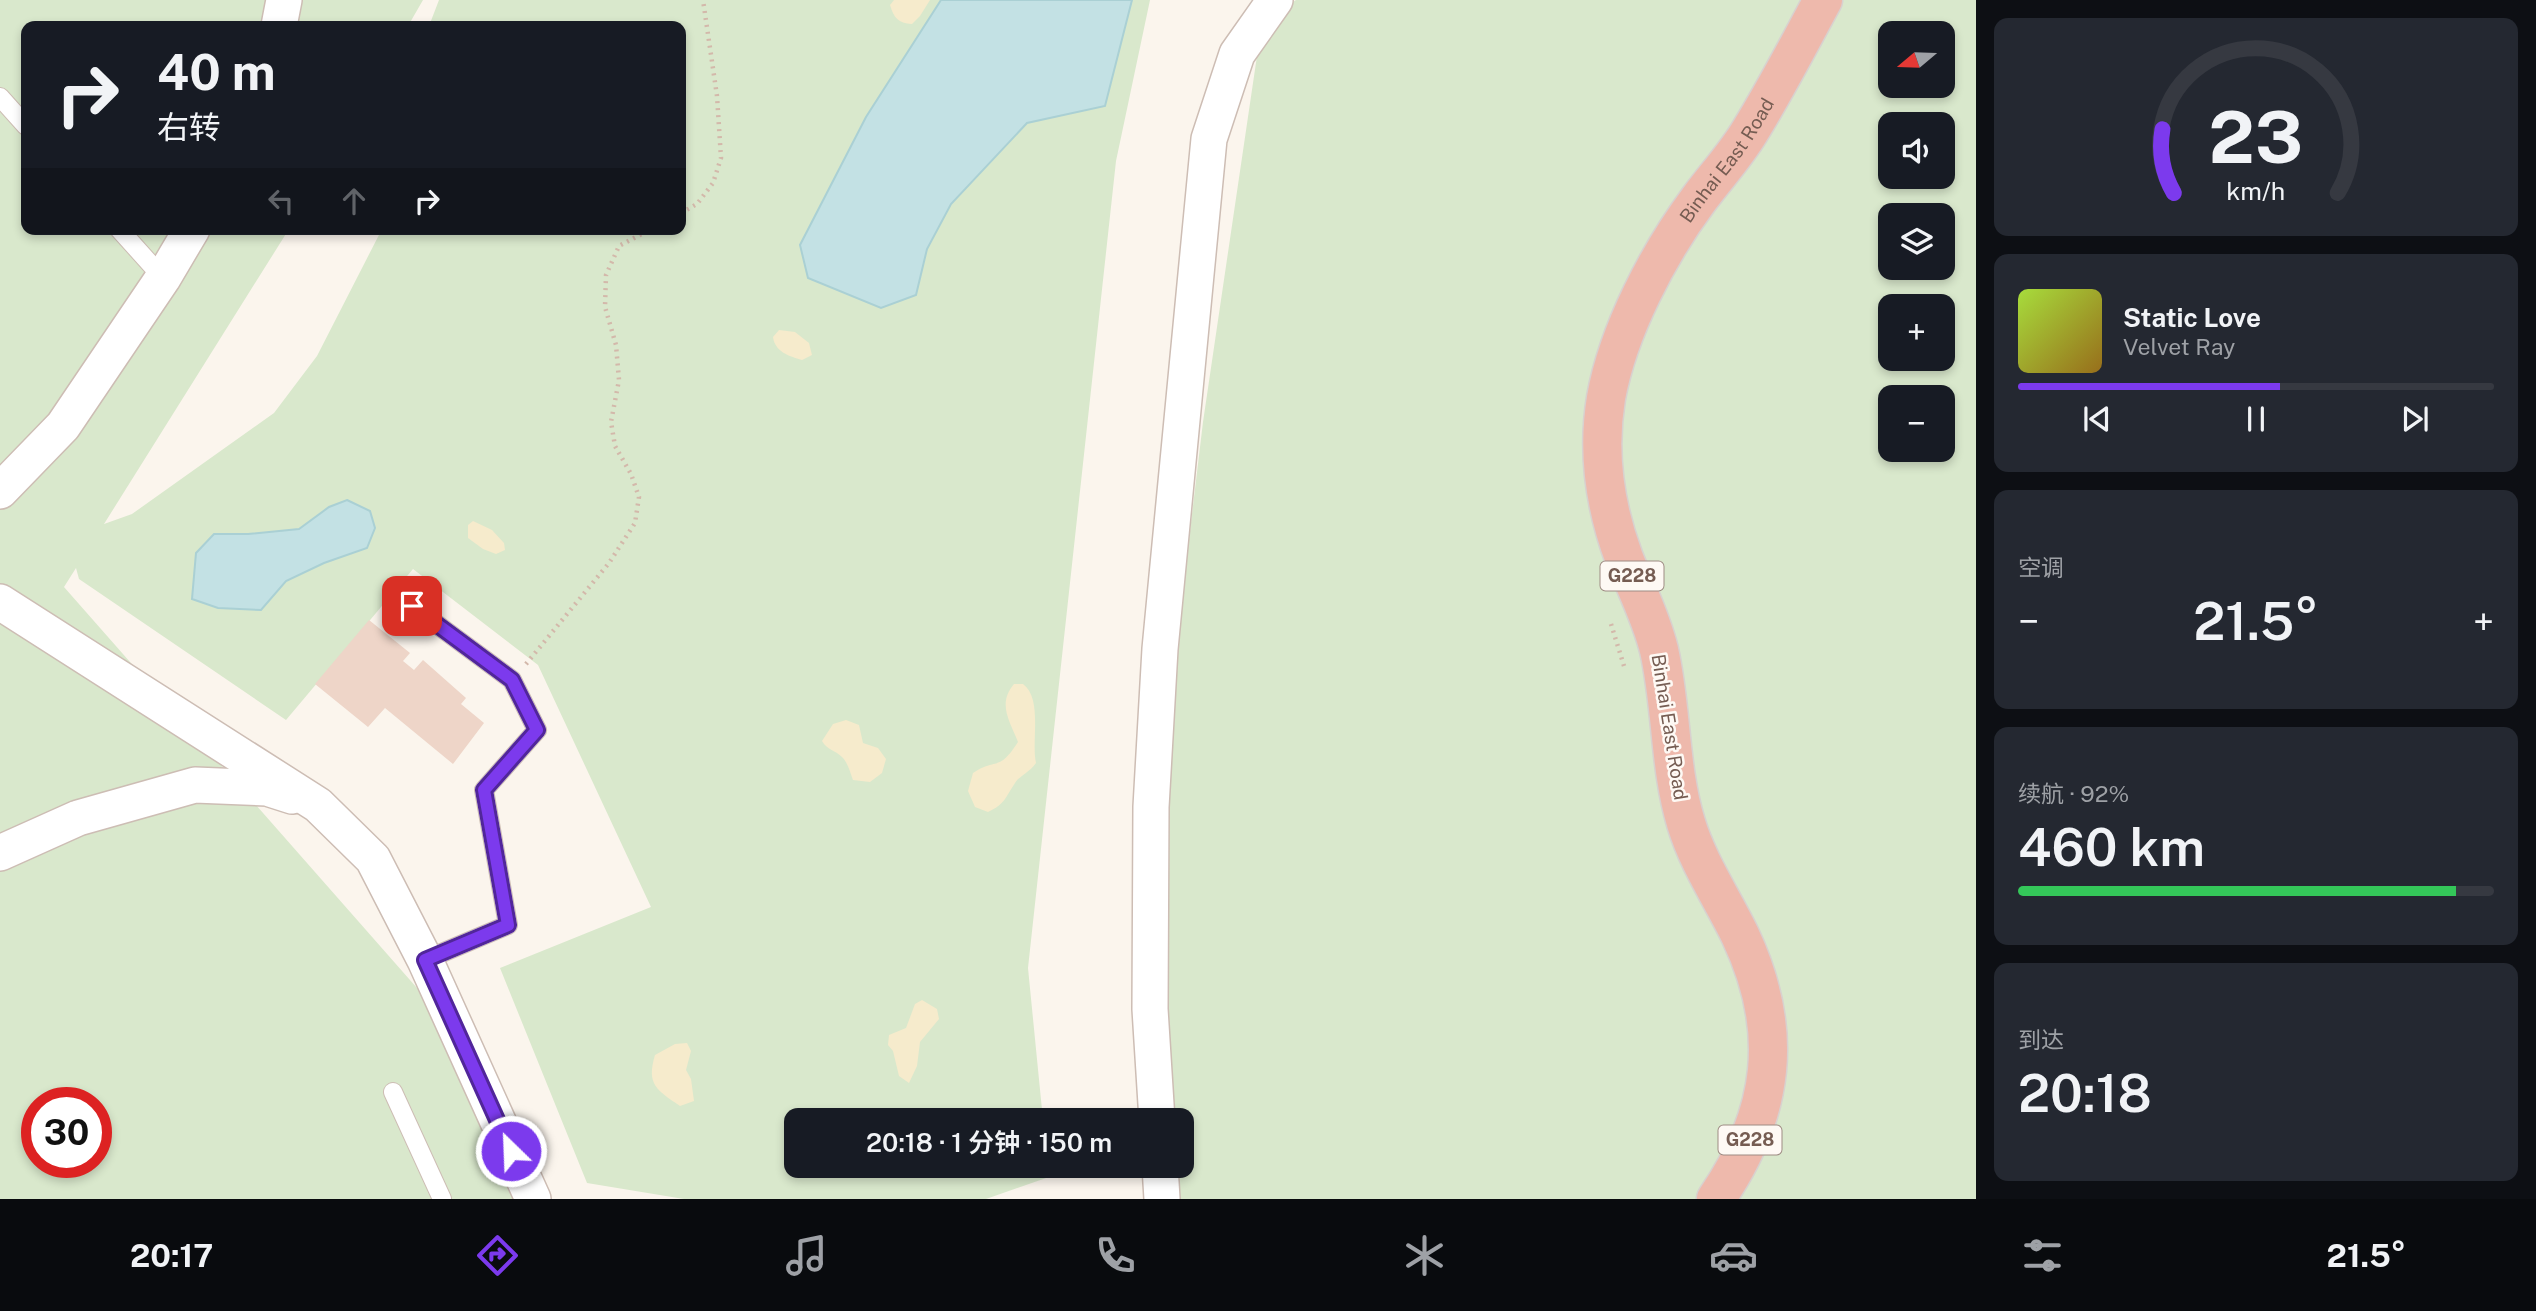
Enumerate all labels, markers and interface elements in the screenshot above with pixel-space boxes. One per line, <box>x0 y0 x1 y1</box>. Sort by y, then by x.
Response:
north arrow <box>1878 21 1955 98</box>
map controls <box>1878 21 1955 462</box>
text: 40 m <box>157 43 276 101</box>
icon: right <box>42 49 133 140</box>
street label: Binhai East Road <box>1675 94 1778 226</box>
text: 23 <box>2209 94 2303 179</box>
text: 右转 <box>157 109 221 146</box>
button: sound <box>1878 112 1955 189</box>
text: km/h <box>2227 176 2285 206</box>
icon: left <box>262 182 300 220</box>
icon: ahead <box>335 182 373 220</box>
icon: right <box>408 182 446 220</box>
button: layers <box>1878 203 1955 280</box>
button: + <box>1878 294 1955 371</box>
text: Static Love <box>2123 302 2261 333</box>
text: Velvet Ray <box>2123 333 2235 360</box>
button: − <box>1878 385 1955 462</box>
icon: previous <box>2078 400 2116 438</box>
icon: pause <box>2237 400 2275 438</box>
icon: next <box>2396 400 2434 438</box>
text: 空调 <box>2018 554 2064 581</box>
road number: G228 <box>1600 562 1664 590</box>
pin <box>382 576 442 636</box>
icon: arrive <box>393 587 431 625</box>
text: 21.5° <box>2193 591 2319 652</box>
text: − <box>2018 599 2039 644</box>
text: + <box>2473 599 2494 644</box>
street label: Binhai East Road <box>1648 652 1692 802</box>
text: 续航 · 92% <box>2018 780 2129 807</box>
text: 460 km <box>2018 817 2205 878</box>
text: 到达 <box>2018 1026 2064 1053</box>
text: 20:18 <box>2018 1063 2152 1124</box>
speed limit sign: 30 <box>21 1087 112 1178</box>
position arrow <box>474 1114 548 1188</box>
road number: G228 <box>1718 1126 1782 1154</box>
text: 20:18 · 1 分钟 · 150 m <box>866 1127 1112 1158</box>
icon: directions <box>473 1231 522 1280</box>
icon: music <box>782 1231 831 1280</box>
icon: phone <box>1091 1231 1140 1280</box>
icon: climate <box>1400 1231 1449 1280</box>
icon: car <box>1709 1231 1758 1280</box>
icon: filters <box>2018 1231 2067 1280</box>
text: 20:17 <box>130 1237 213 1274</box>
text: 21.5° <box>2327 1237 2406 1274</box>

